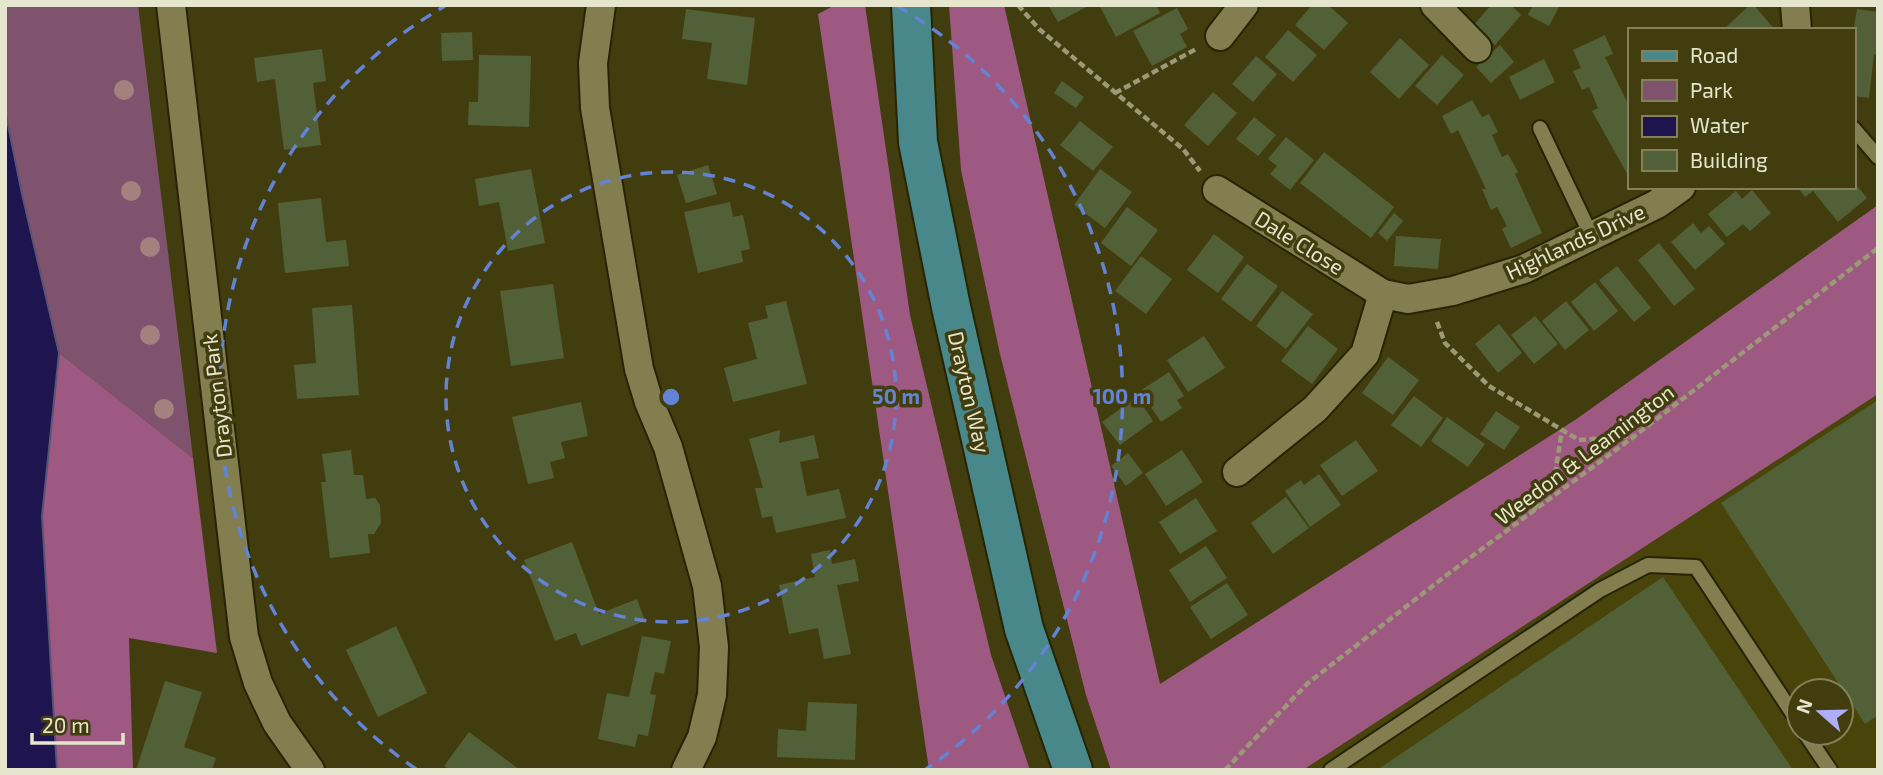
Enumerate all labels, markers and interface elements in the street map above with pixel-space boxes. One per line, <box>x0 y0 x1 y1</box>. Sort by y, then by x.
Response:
legend <box>1628 28 1855 189</box>
text: Road <box>1690 42 1738 67</box>
text: Park <box>1690 77 1733 102</box>
text: Water <box>1690 112 1749 137</box>
text: Building <box>1690 147 1768 172</box>
street label: Highlands Drive <box>1502 198 1648 284</box>
street label: Dale Close <box>1251 205 1349 279</box>
street label: Drayton Way <box>944 329 996 455</box>
street label: Drayton Park <box>196 332 236 459</box>
street label: Weedon & Leamington <box>1490 379 1678 529</box>
text: 50 m <box>872 383 920 408</box>
text: 100 m <box>1093 383 1151 408</box>
centre of rings <box>659 385 683 409</box>
north arrow <box>1785 677 1855 747</box>
text: N <box>1790 696 1817 716</box>
scale bar <box>32 702 122 746</box>
text: 20 m <box>42 712 90 737</box>

